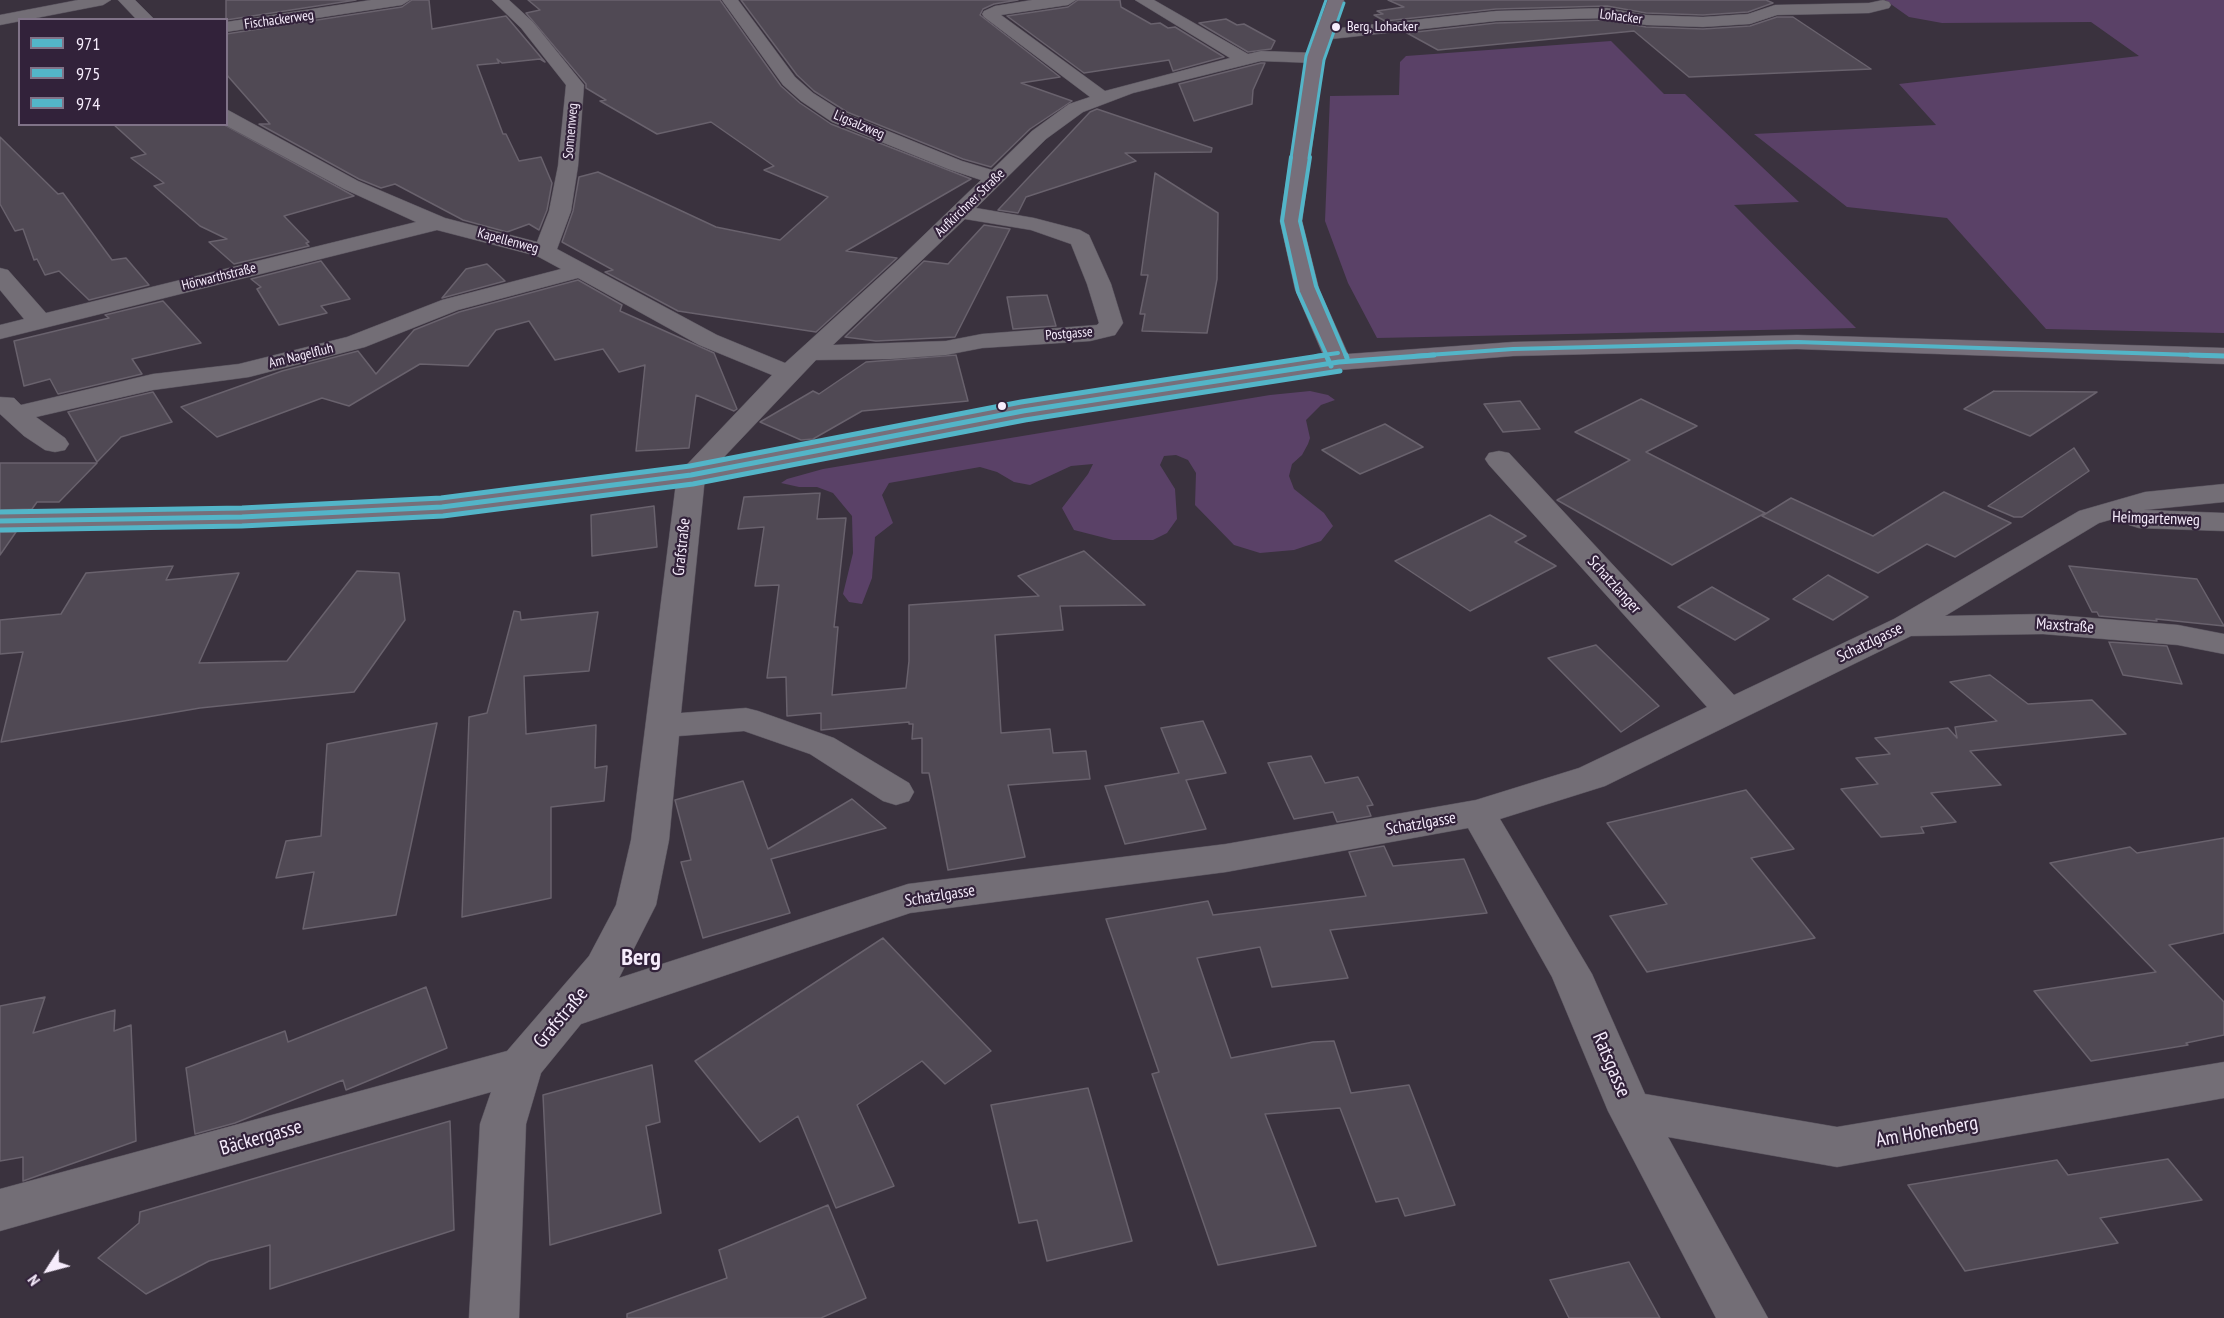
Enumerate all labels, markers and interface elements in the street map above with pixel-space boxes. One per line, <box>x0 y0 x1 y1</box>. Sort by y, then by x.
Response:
street label: Lohacker <box>1599 6 1643 28</box>
street label: Fischackerweg <box>243 7 315 33</box>
legend <box>18 18 228 126</box>
place label: Berg, Lohacker <box>1347 19 1418 35</box>
marker: Berg, Lohacker <box>1330 21 1342 33</box>
text: 971 <box>76 32 100 55</box>
text: 975 <box>76 62 100 85</box>
text: 974 <box>76 92 100 115</box>
street label: Sonnenweg <box>560 102 582 160</box>
street label: Ligsalzweg <box>831 107 887 143</box>
street label: Aufkirchner Straße <box>932 166 1008 240</box>
street label: Kapellenweg <box>476 225 540 257</box>
street label: Hörwarthstraße <box>180 260 258 294</box>
street label: Postgasse <box>1045 324 1093 344</box>
street label: Am Nagelfluh <box>267 340 335 372</box>
unlabelled marker <box>996 400 1008 412</box>
street label: Heimgartenweg <box>2112 508 2200 530</box>
street label: Grafstraße <box>669 517 695 577</box>
street label: Schatzlanger <box>1583 552 1645 618</box>
street label: Maxstraße <box>2035 614 2095 638</box>
street label: Schatzlgasse <box>1834 619 1906 667</box>
street label: Schatzlgasse <box>1385 808 1457 840</box>
street label: Schatzlgasse <box>904 881 976 911</box>
district label: Berg <box>621 944 661 972</box>
street label: Grafstraße <box>529 983 593 1053</box>
street label: Ratsgasse <box>1587 1029 1635 1101</box>
street label: Am Hohenberg <box>1874 1111 1980 1153</box>
street label: Bäckergasse <box>217 1115 305 1161</box>
north arrow <box>18 1240 78 1300</box>
text: N <box>23 1271 44 1290</box>

